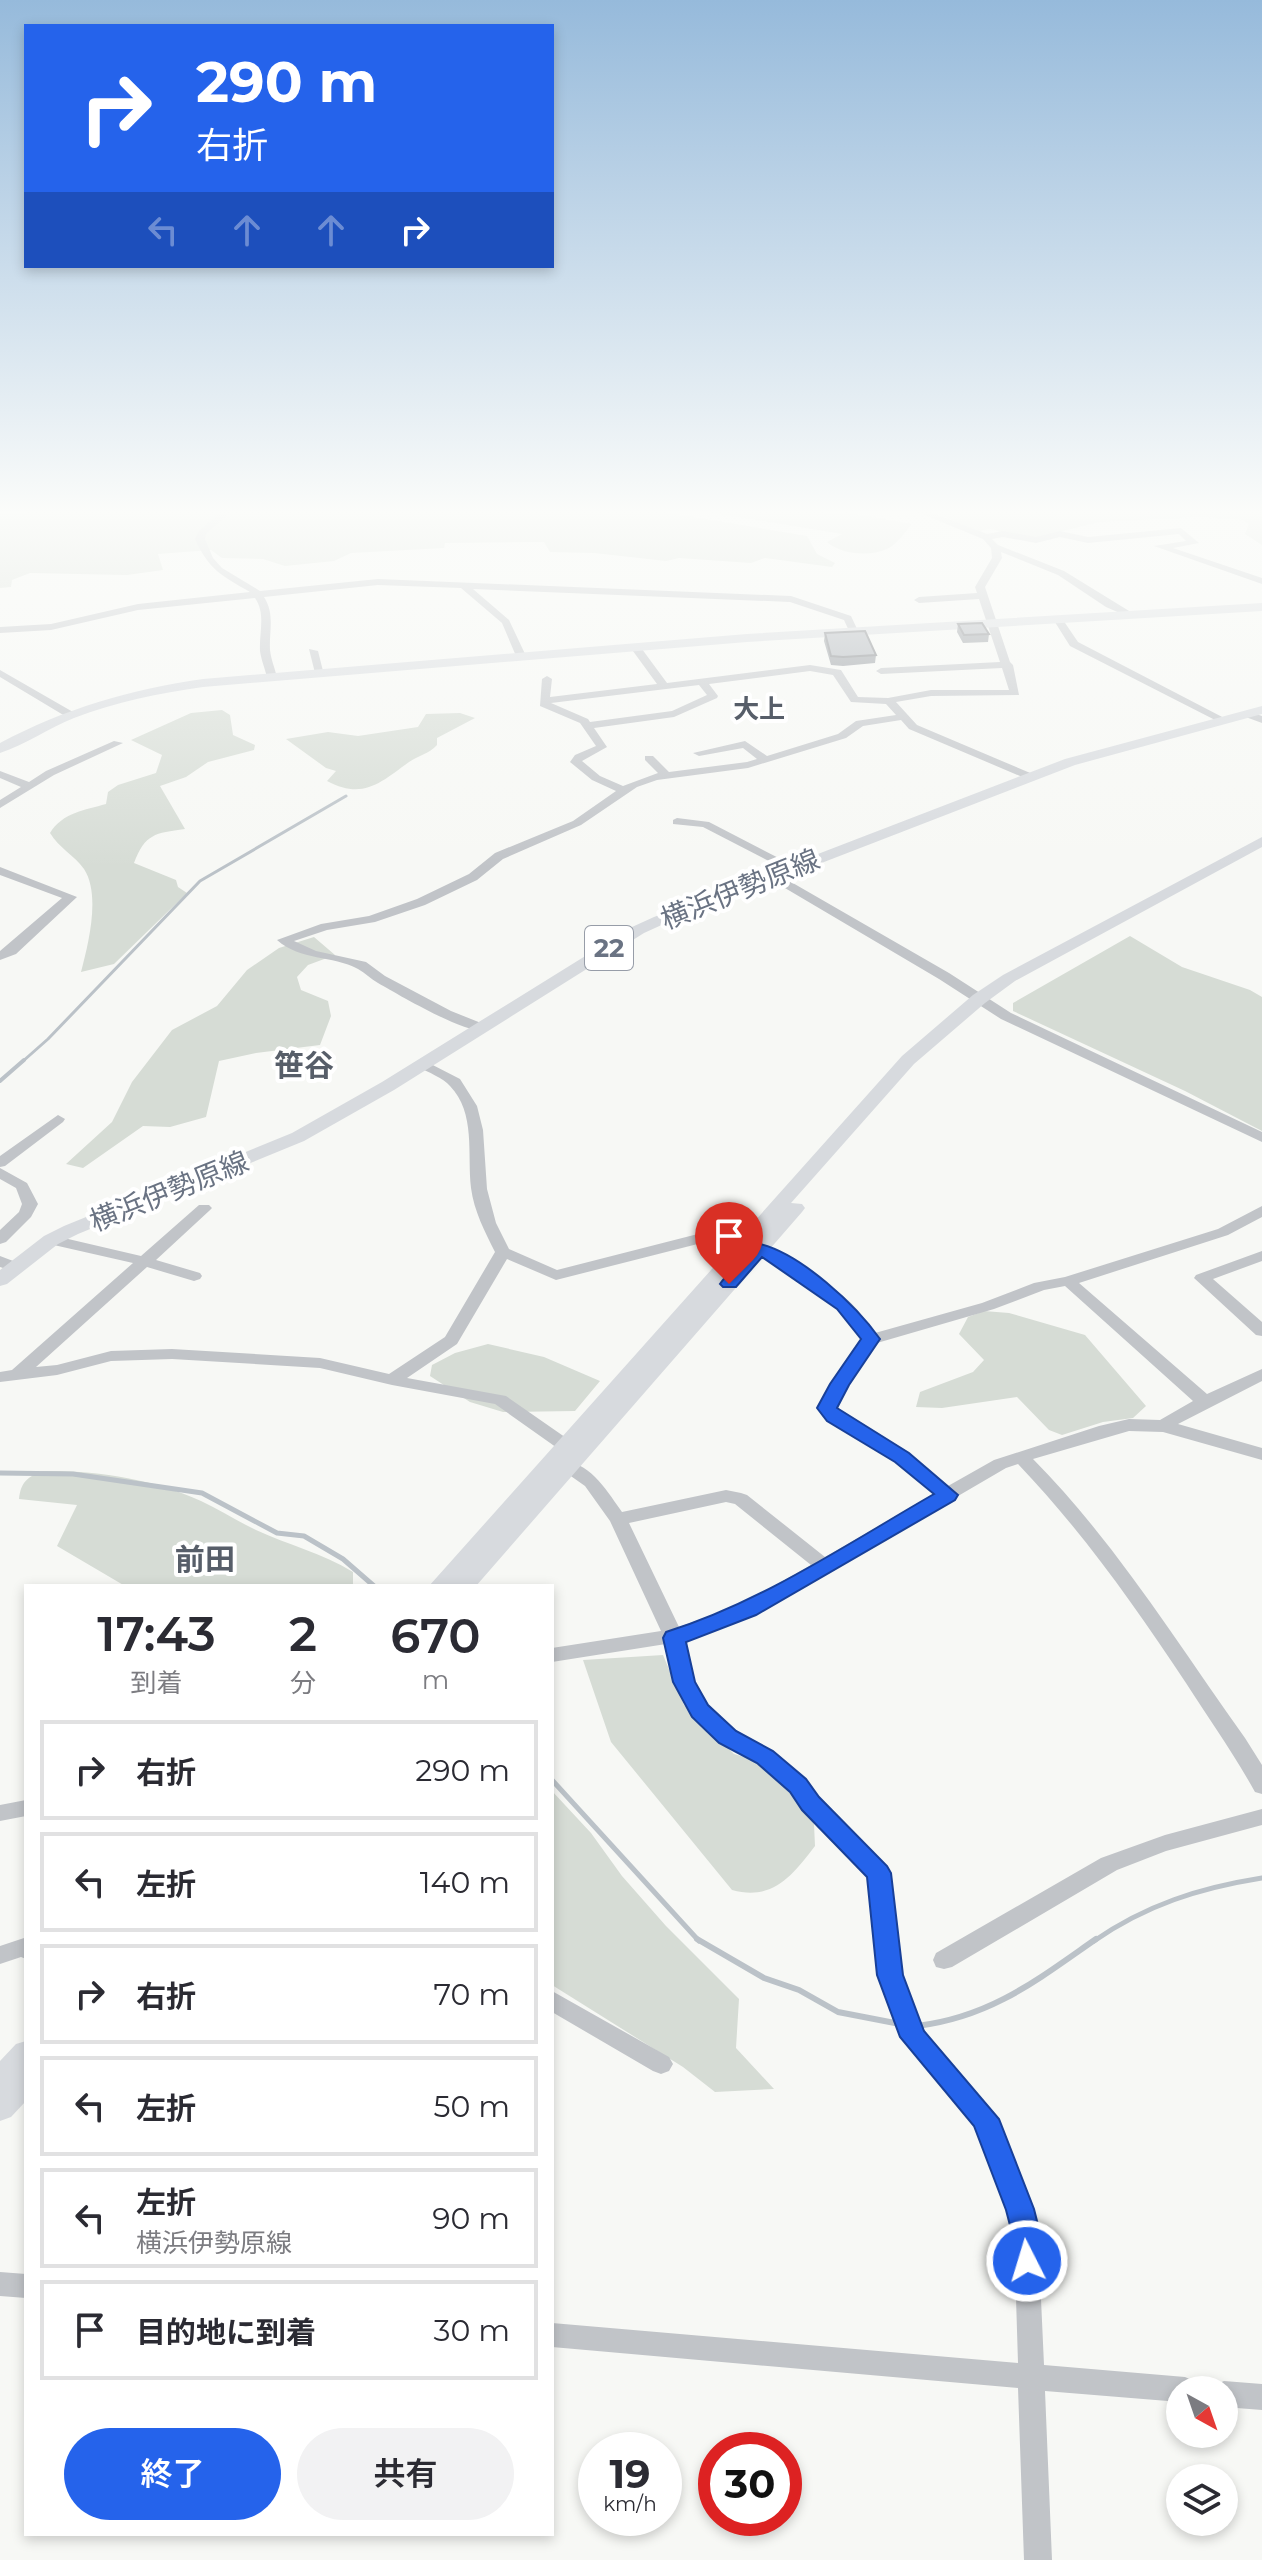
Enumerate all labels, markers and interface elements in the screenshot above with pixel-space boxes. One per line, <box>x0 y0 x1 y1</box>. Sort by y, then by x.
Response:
text: 290 m <box>196 48 377 116</box>
icon: right <box>64 56 168 160</box>
text: 右折 <box>196 123 268 167</box>
icon: left <box>141 208 185 252</box>
icon: ahead <box>225 208 269 252</box>
icon: ahead <box>309 208 353 252</box>
icon: right <box>393 208 437 252</box>
district label: 大上 <box>733 693 785 725</box>
street label: 横浜伊勢原線 <box>656 842 824 936</box>
road number: 22 <box>585 926 633 970</box>
district label: 笹谷 <box>274 1047 334 1084</box>
street label: 横浜伊勢原線 <box>85 1144 253 1238</box>
pin <box>695 1202 763 1284</box>
icon: arrive <box>707 1214 751 1258</box>
district label: 前田 <box>175 1541 235 1578</box>
text: 17:43 <box>97 1605 216 1663</box>
text: 2 <box>289 1605 317 1663</box>
text: 670 <box>390 1607 481 1665</box>
text: m <box>422 1664 449 1696</box>
text: 到着 <box>130 1667 183 1699</box>
text: 分 <box>290 1667 316 1699</box>
icon: right <box>68 1748 112 1792</box>
text: 290 m <box>415 1752 510 1789</box>
text: 右折 <box>136 1754 196 1791</box>
icon: left <box>68 1860 112 1904</box>
text: 140 m <box>420 1864 510 1901</box>
text: 左折 <box>136 1866 196 1903</box>
icon: right <box>68 1972 112 2016</box>
text: 70 m <box>433 1976 510 2013</box>
text: 右折 <box>136 1978 196 2015</box>
icon: left <box>68 2084 112 2128</box>
text: 50 m <box>433 2088 510 2125</box>
text: 左折 <box>136 2090 196 2127</box>
text: 左折 <box>136 2184 196 2221</box>
icon: left <box>68 2196 112 2240</box>
text: 90 m <box>432 2200 510 2237</box>
position arrow <box>985 2219 1069 2303</box>
text: 横浜伊勢原線 <box>136 2227 292 2259</box>
icon: arrive <box>68 2308 112 2352</box>
text: 30 m <box>434 2312 510 2349</box>
text: 目的地に到着 <box>136 2314 316 2351</box>
north arrow <box>1166 2376 1238 2448</box>
map controls <box>1166 2376 1238 2536</box>
button: 終了 <box>64 2428 281 2520</box>
button: 共有 <box>297 2428 514 2520</box>
speed limit sign: 30 <box>698 2432 802 2536</box>
text: 19 <box>609 2449 651 2498</box>
button: layers <box>1166 2464 1238 2536</box>
text: km/h <box>603 2492 657 2516</box>

